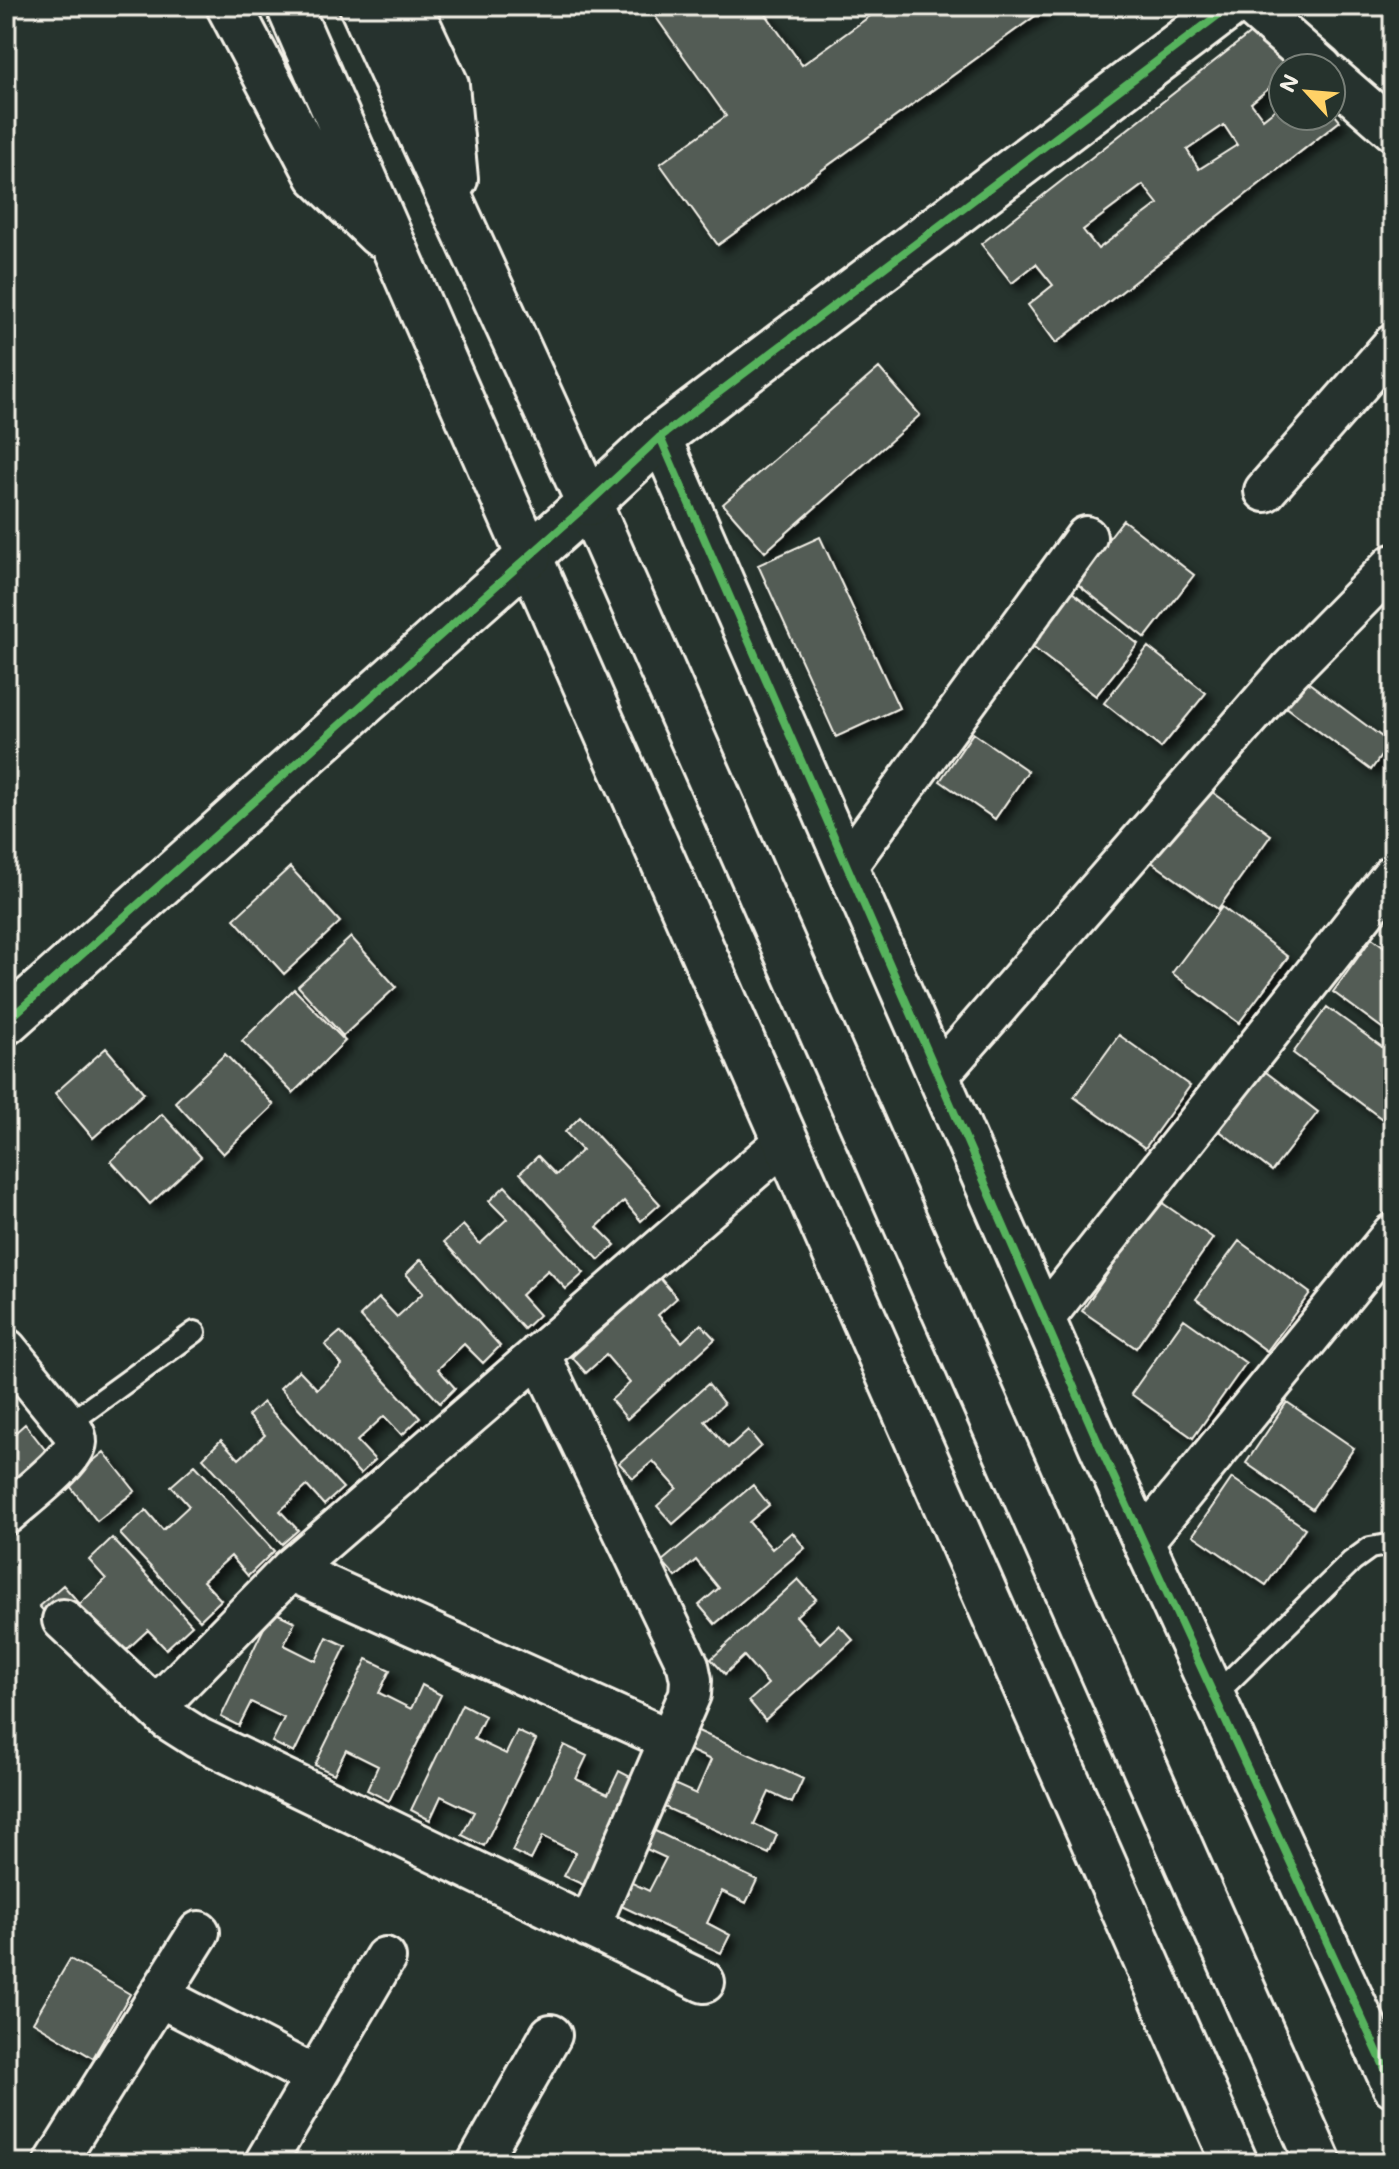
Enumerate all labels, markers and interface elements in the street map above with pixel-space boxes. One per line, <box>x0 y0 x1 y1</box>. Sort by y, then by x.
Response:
north arrow <box>1267 52 1347 132</box>
text: N <box>1272 69 1305 97</box>

